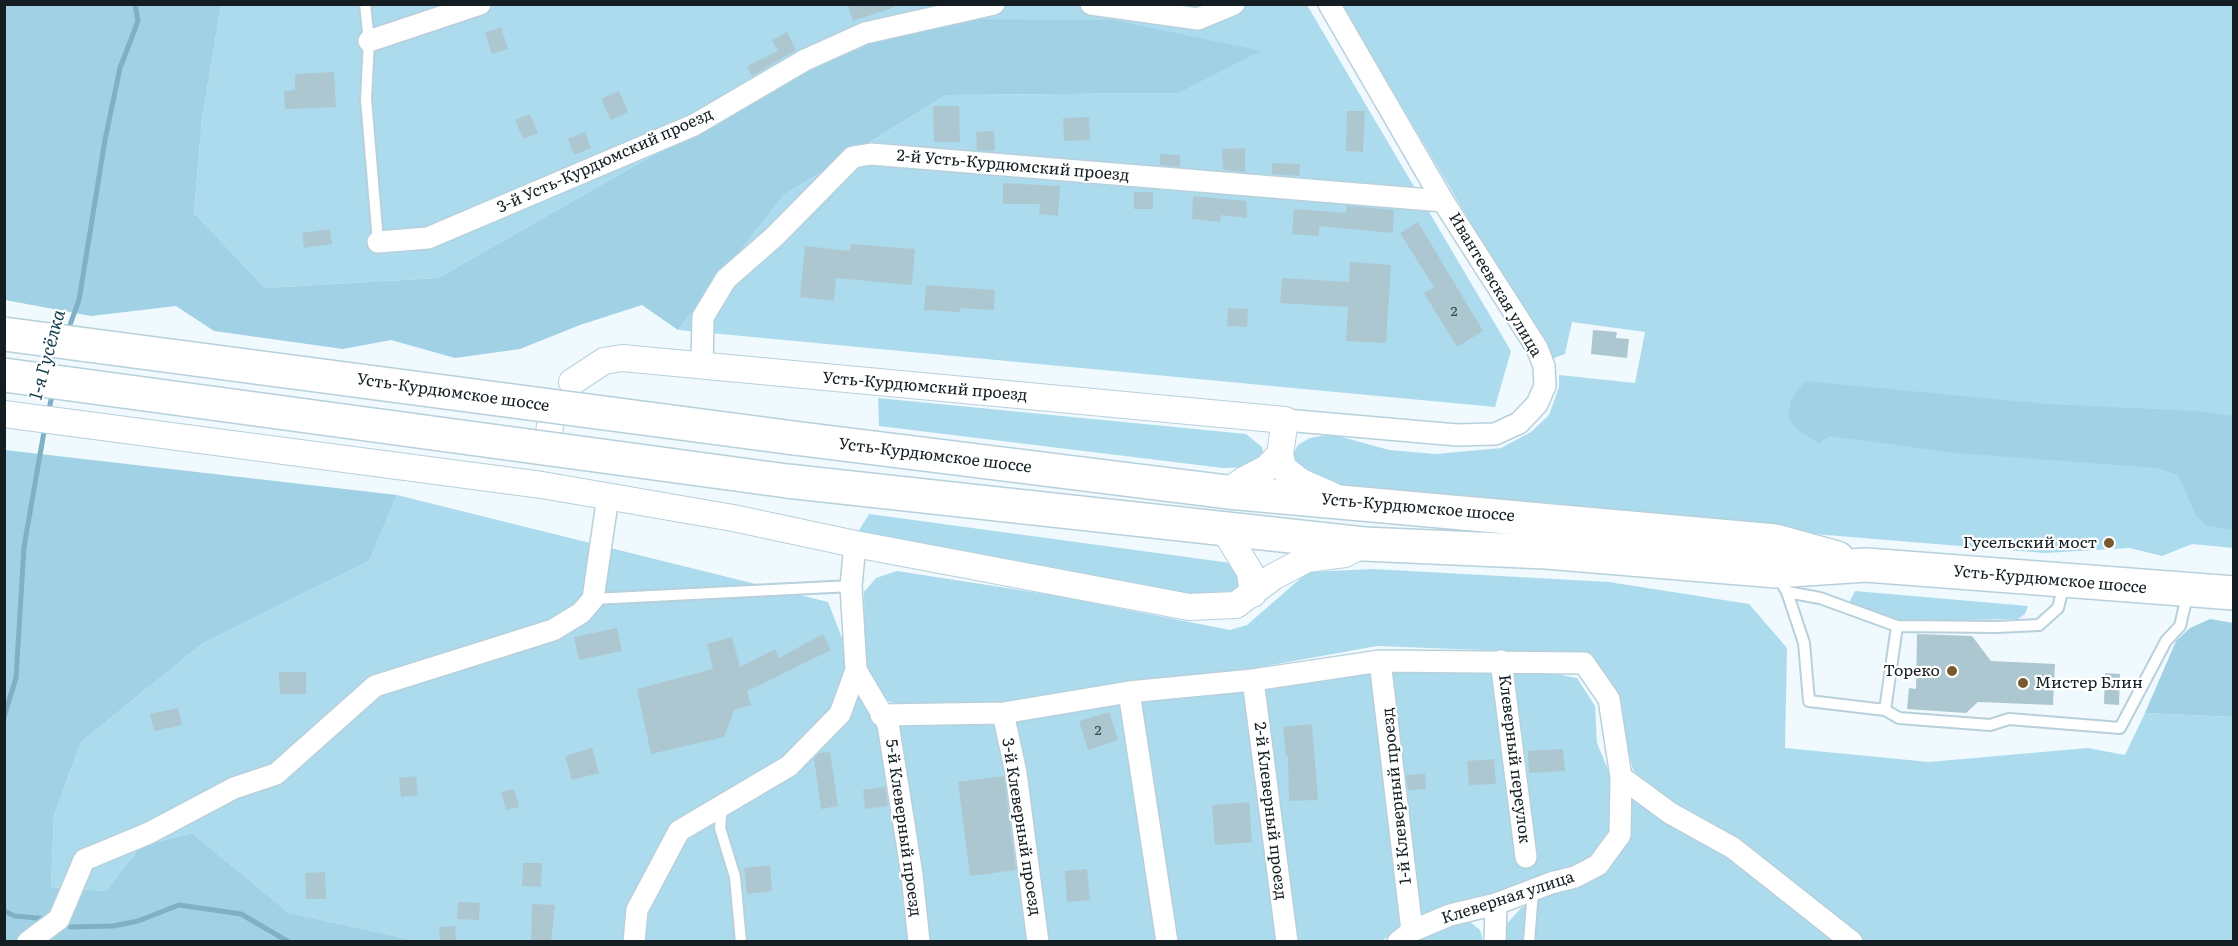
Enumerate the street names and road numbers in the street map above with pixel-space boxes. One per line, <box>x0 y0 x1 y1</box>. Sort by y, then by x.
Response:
street label: 3-й Усть-Курдюмский проезд <box>494 105 716 217</box>
street label: 2-й Усть-Курдюмский проезд <box>896 146 1130 186</box>
street label: Ивантеевская улица <box>1444 209 1546 361</box>
street label: Усть-Курдюмский проезд <box>822 368 1028 406</box>
street label: Усть-Курдюмское шоссе <box>355 370 551 416</box>
street label: Усть-Курдюмское шоссе <box>837 435 1033 477</box>
street label: Усть-Курдюмское шоссе <box>1320 490 1516 526</box>
street label: Усть-Курдюмское шоссе <box>1952 562 2148 598</box>
street label: Клеверный переулок <box>1494 673 1534 845</box>
street label: 1-й Клеверный проезд <box>1378 707 1416 885</box>
street label: 2-й Клеверный проезд <box>1250 721 1290 901</box>
street label: 3-й Клеверный проезд <box>997 737 1045 917</box>
street label: 5-й Клеверный проезд <box>881 738 925 918</box>
street label: Клеверная улица <box>1439 867 1577 929</box>

